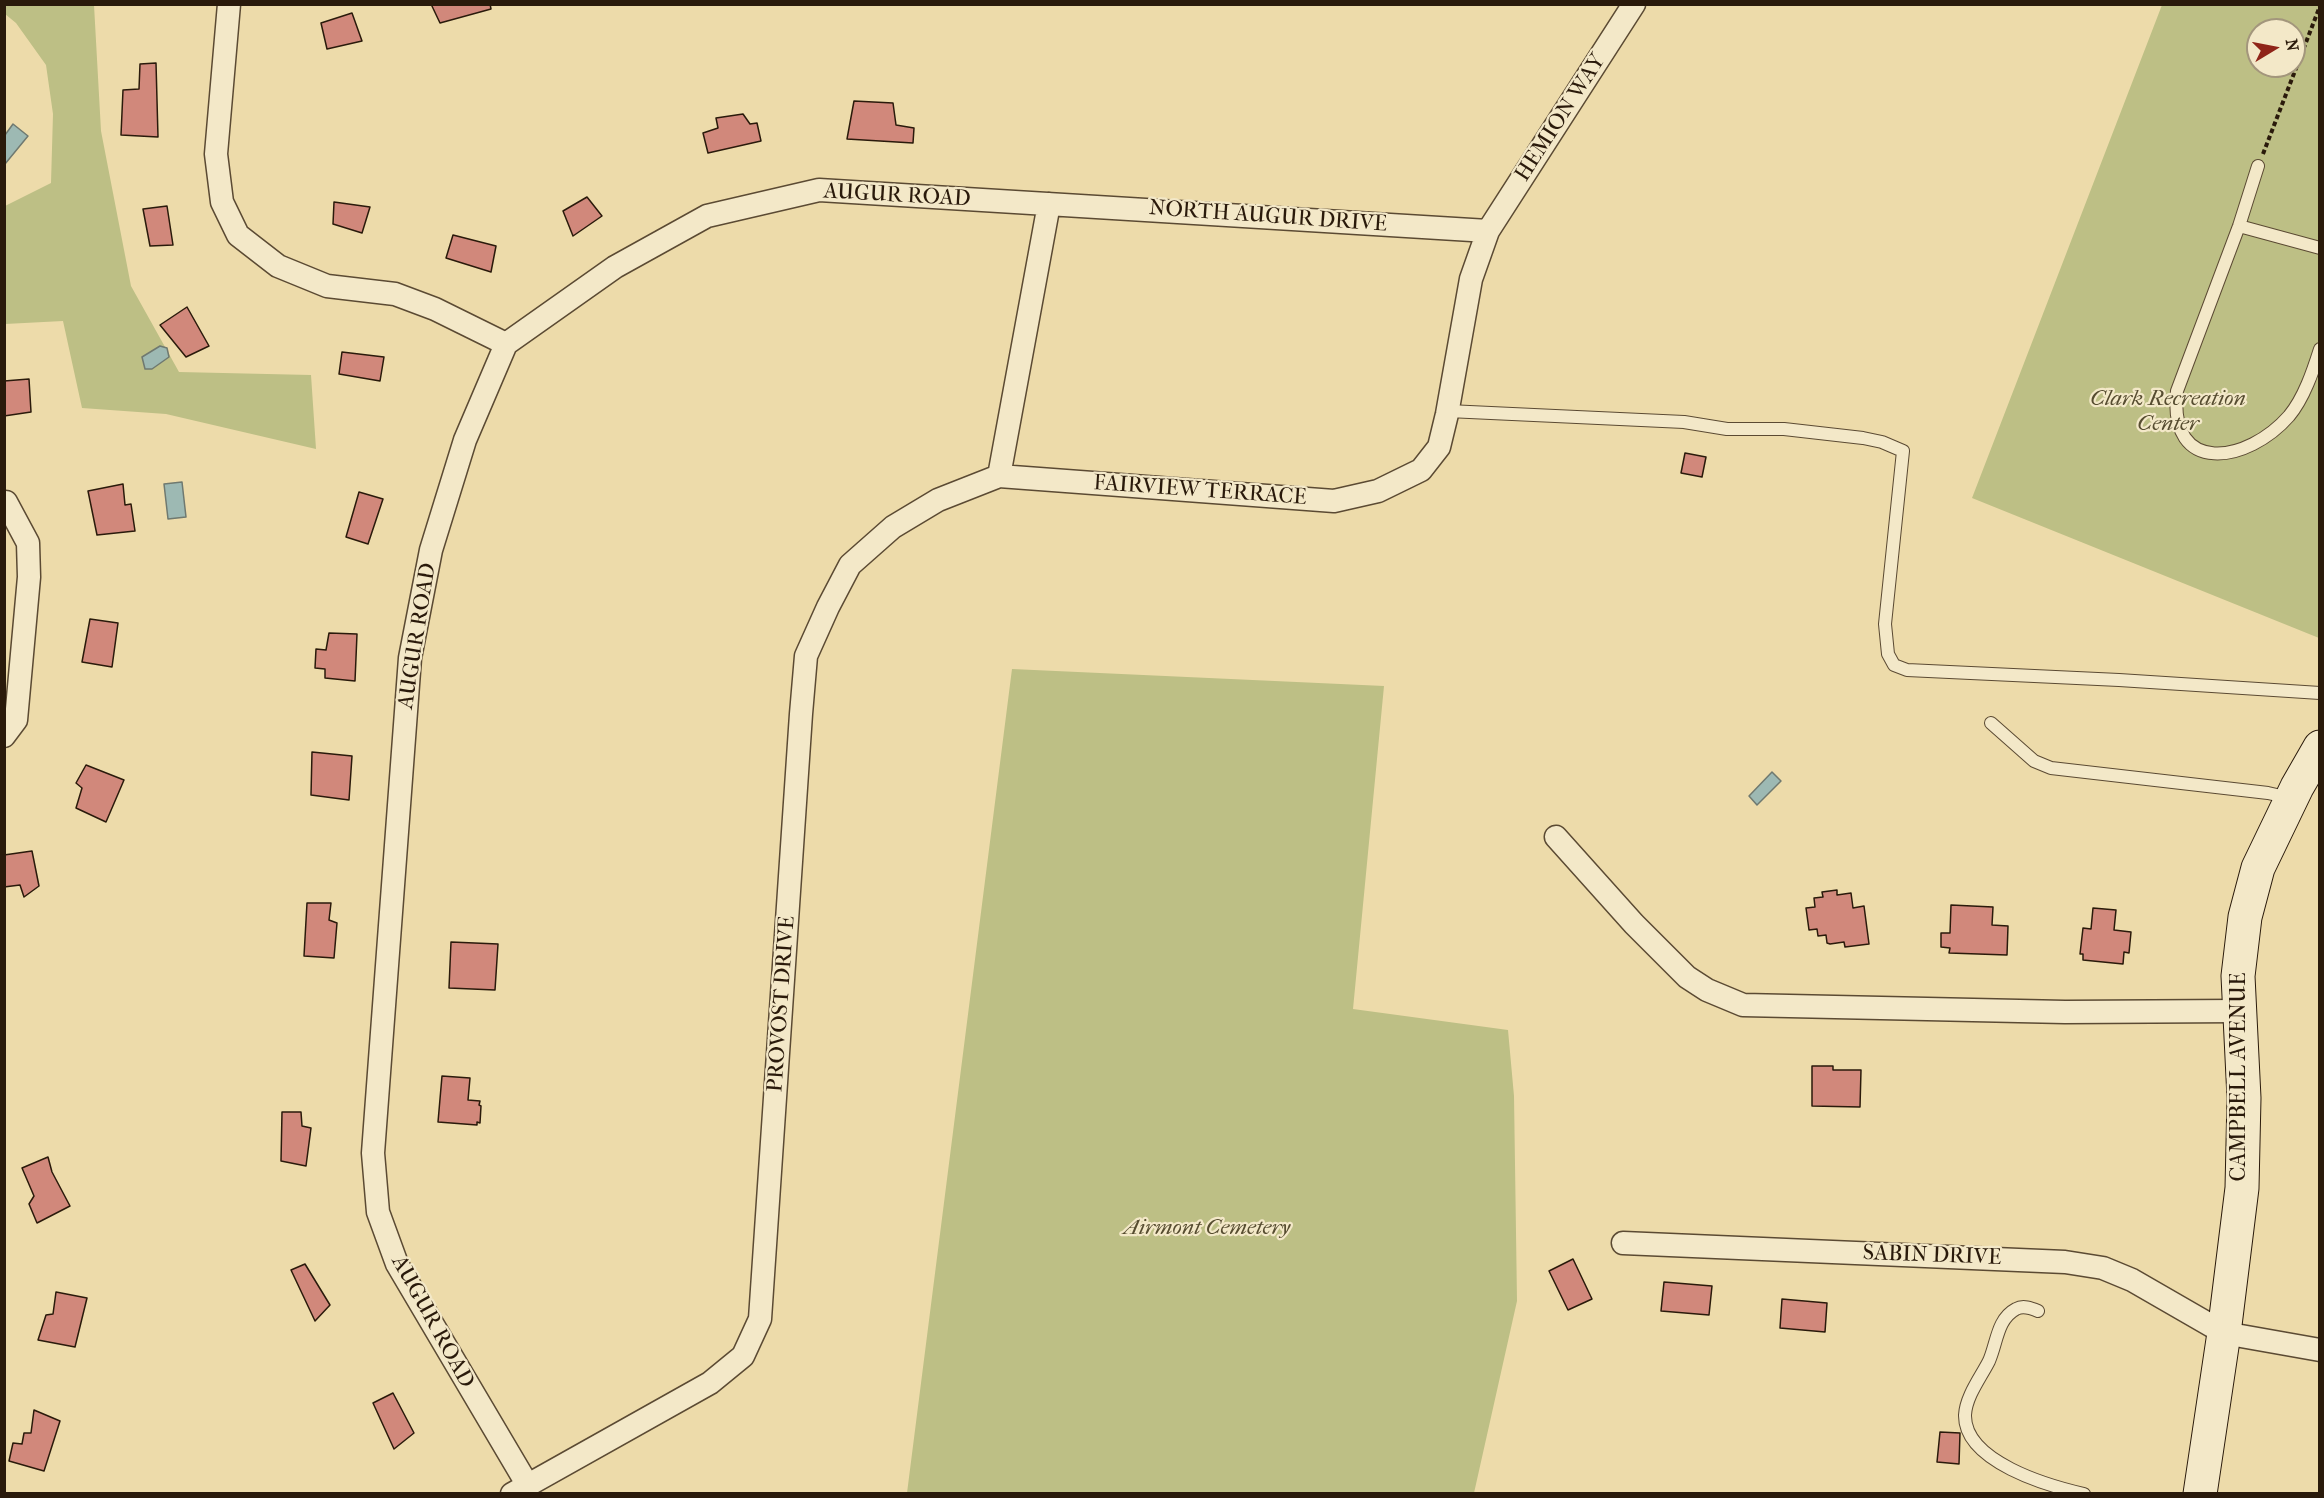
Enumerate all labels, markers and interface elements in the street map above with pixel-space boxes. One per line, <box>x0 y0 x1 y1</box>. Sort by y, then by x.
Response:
north arrow <box>2246 18 2306 78</box>
text: N <box>2282 37 2303 53</box>
street label: HEMION WAY <box>1510 49 1612 187</box>
street label: AUGUR ROAD <box>823 179 971 213</box>
street label: NORTH AUGUR DRIVE <box>1148 196 1388 238</box>
park label: Clark Recreation Center <box>2090 387 2246 439</box>
street label: FAIRVIEW TERRACE <box>1092 470 1308 512</box>
street label: AUGUR ROAD <box>393 561 443 711</box>
street label: PROVOST DRIVE <box>763 915 801 1093</box>
street label: CAMPBELL AVENUE <box>2227 972 2253 1182</box>
park label: Airmont Cemetery <box>1124 1216 1290 1242</box>
street label: SABIN DRIVE <box>1862 1240 2002 1272</box>
street label: AUGUR ROAD <box>385 1251 479 1393</box>

